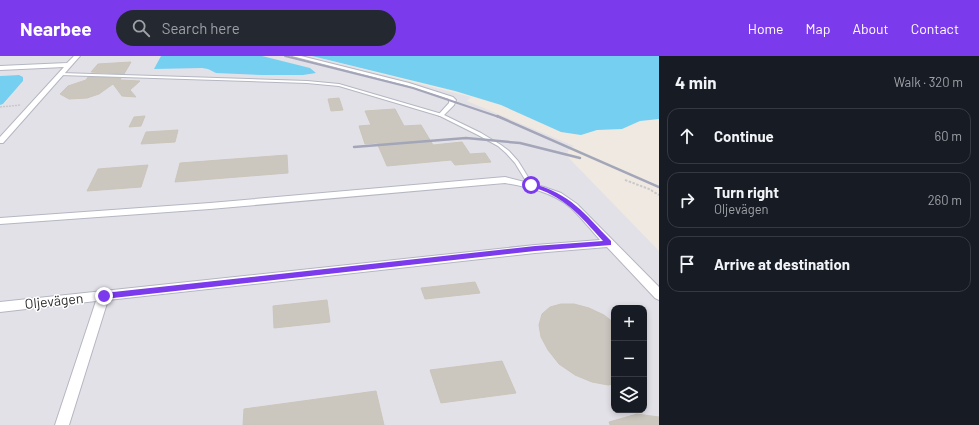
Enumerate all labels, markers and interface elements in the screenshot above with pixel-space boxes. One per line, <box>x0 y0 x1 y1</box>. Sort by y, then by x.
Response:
search box <box>116 10 396 46</box>
text: Nearbee <box>20 17 92 40</box>
icon: search <box>130 17 152 39</box>
text: Search here <box>162 19 240 37</box>
text: Home <box>748 20 784 37</box>
text: Map <box>806 20 830 37</box>
text: About <box>852 20 889 37</box>
text: Contact <box>911 20 959 37</box>
text: 4 min <box>675 72 717 92</box>
text: Walk · 320 m <box>894 74 963 90</box>
icon: ahead <box>676 125 698 147</box>
text: Continue <box>714 127 774 145</box>
text: 60 m <box>935 128 962 144</box>
route start <box>522 176 540 194</box>
text: Turn right <box>714 183 779 201</box>
icon: right <box>676 189 698 211</box>
text: 260 m <box>928 192 962 208</box>
text: Oljevägen <box>714 201 769 217</box>
icon: arrive <box>676 253 698 275</box>
text: Arrive at destination <box>714 255 850 273</box>
route end <box>95 287 113 305</box>
street label: Oljevägen <box>24 289 84 312</box>
map controls <box>611 305 647 413</box>
button: + <box>611 305 647 341</box>
button: − <box>611 341 647 377</box>
button: layers <box>611 377 647 413</box>

